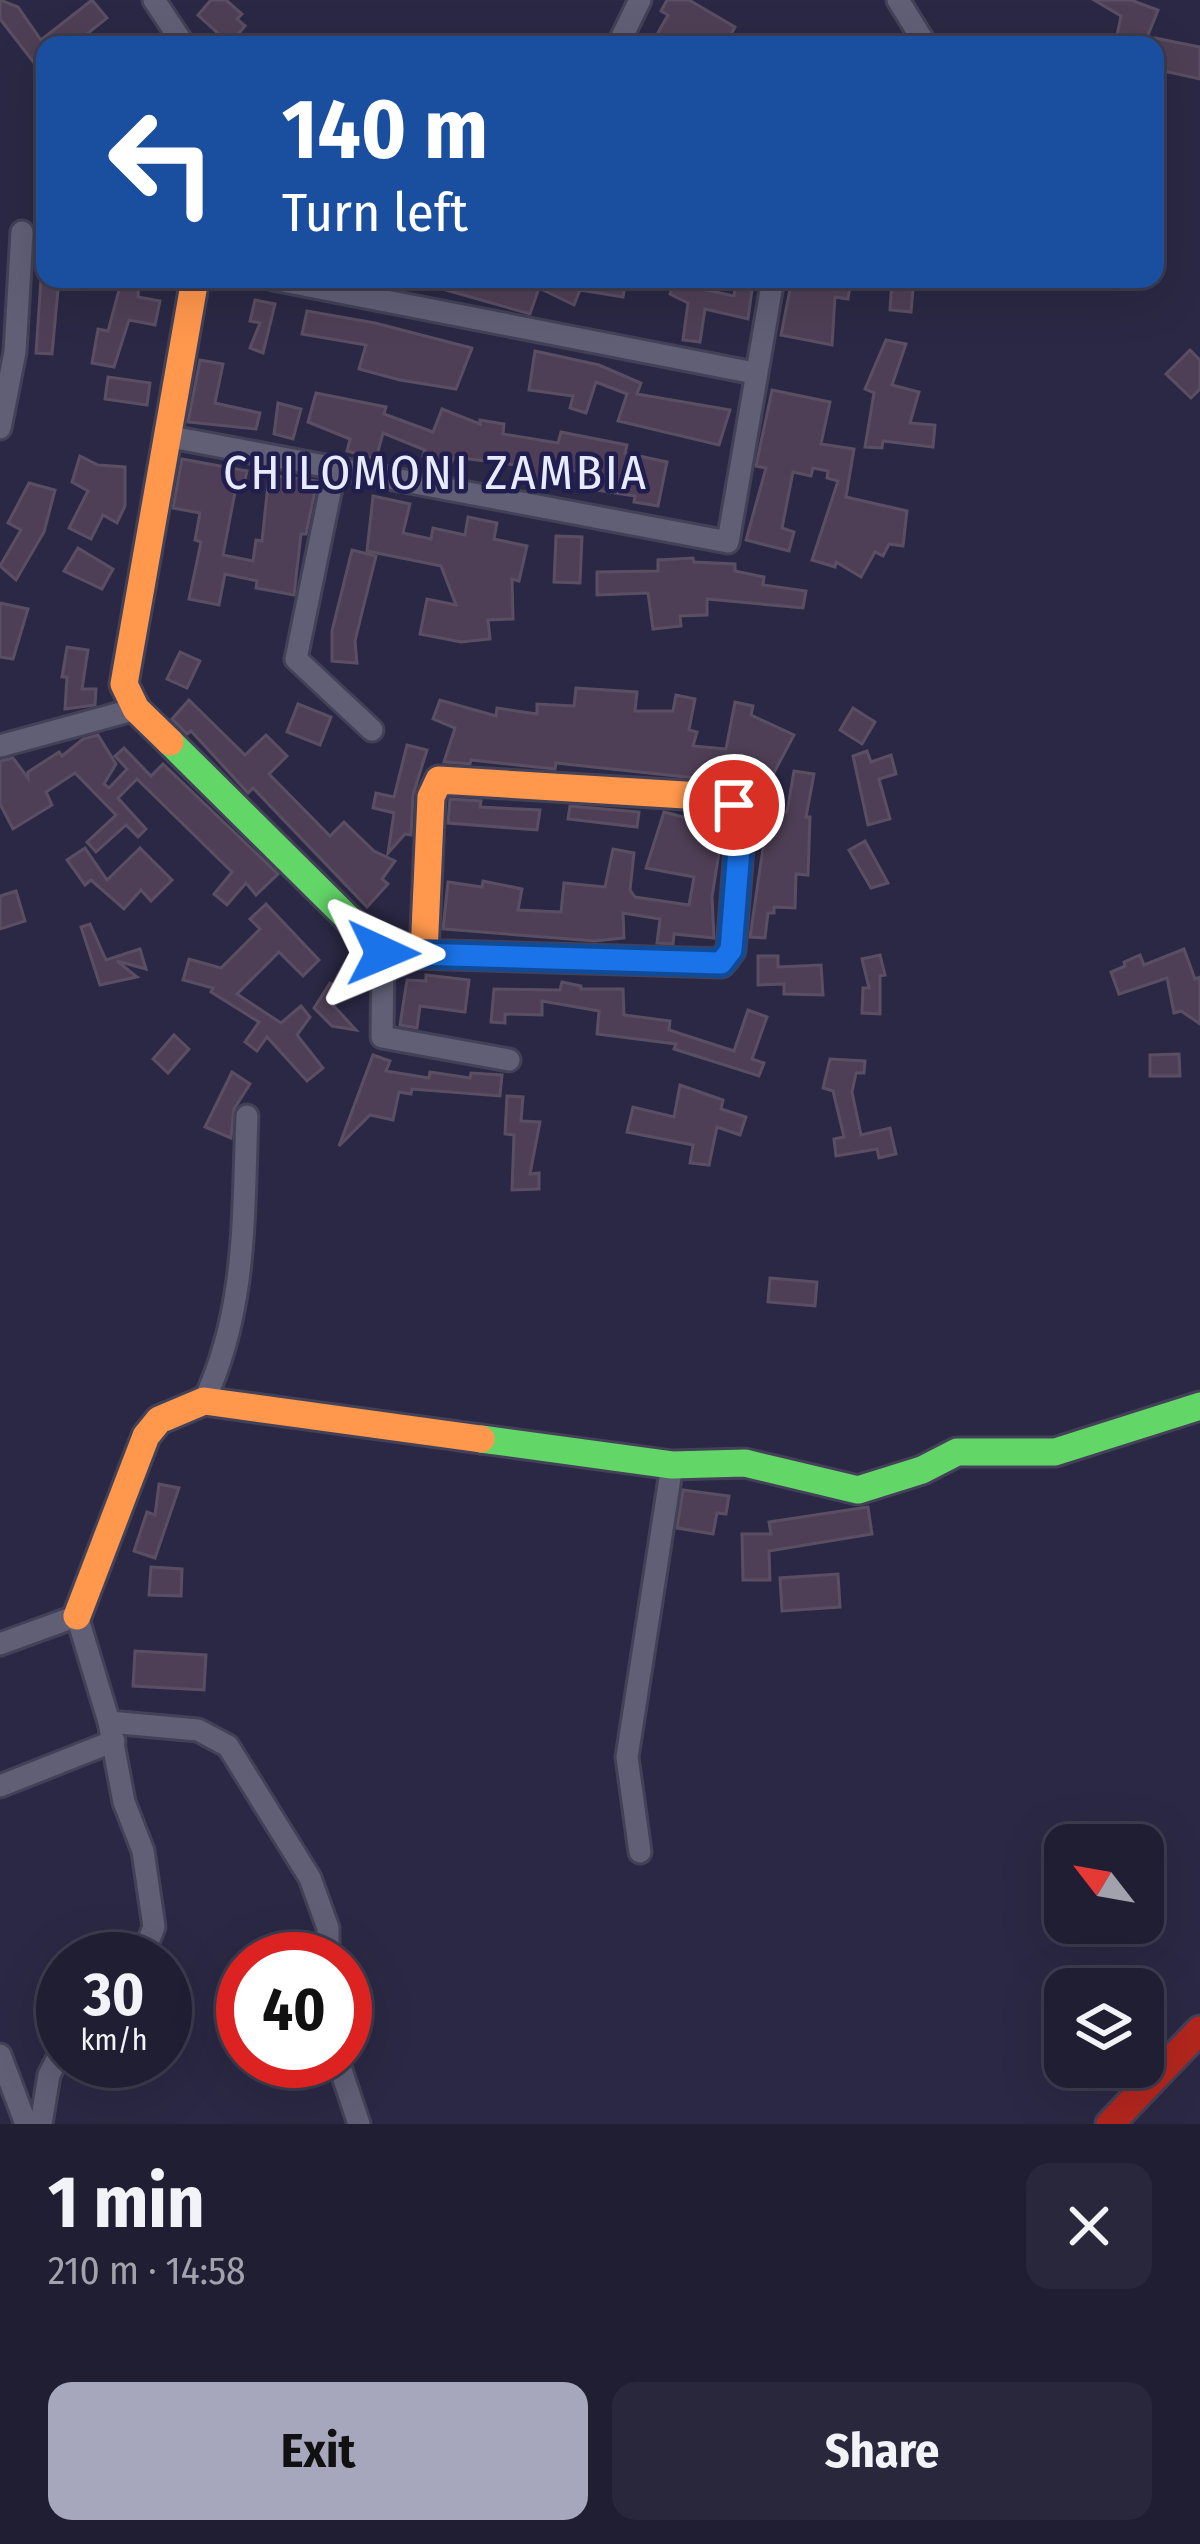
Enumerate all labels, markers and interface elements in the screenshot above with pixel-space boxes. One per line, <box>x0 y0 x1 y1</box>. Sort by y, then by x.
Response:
text: 140 m <box>282 79 488 180</box>
icon: left <box>84 84 240 240</box>
text: Turn left <box>282 181 468 245</box>
district label: CHILOMONI ZAMBIA <box>223 444 649 502</box>
pin <box>683 754 785 856</box>
icon: arrive <box>701 772 767 838</box>
position arrow <box>320 890 446 1016</box>
north arrow <box>1044 1824 1164 1944</box>
map controls <box>1044 1824 1164 2088</box>
speed limit sign: 40 <box>216 1932 372 2088</box>
text: 30 <box>83 1959 145 2031</box>
button: layers <box>1044 1968 1164 2088</box>
text: km/h <box>81 2022 147 2058</box>
text: 1 min <box>48 2160 205 2246</box>
button: close <box>1026 2163 1152 2289</box>
text: 210 m · 14:58 <box>48 2248 246 2294</box>
button: Exit <box>48 2382 588 2520</box>
button: Share <box>612 2382 1152 2520</box>

